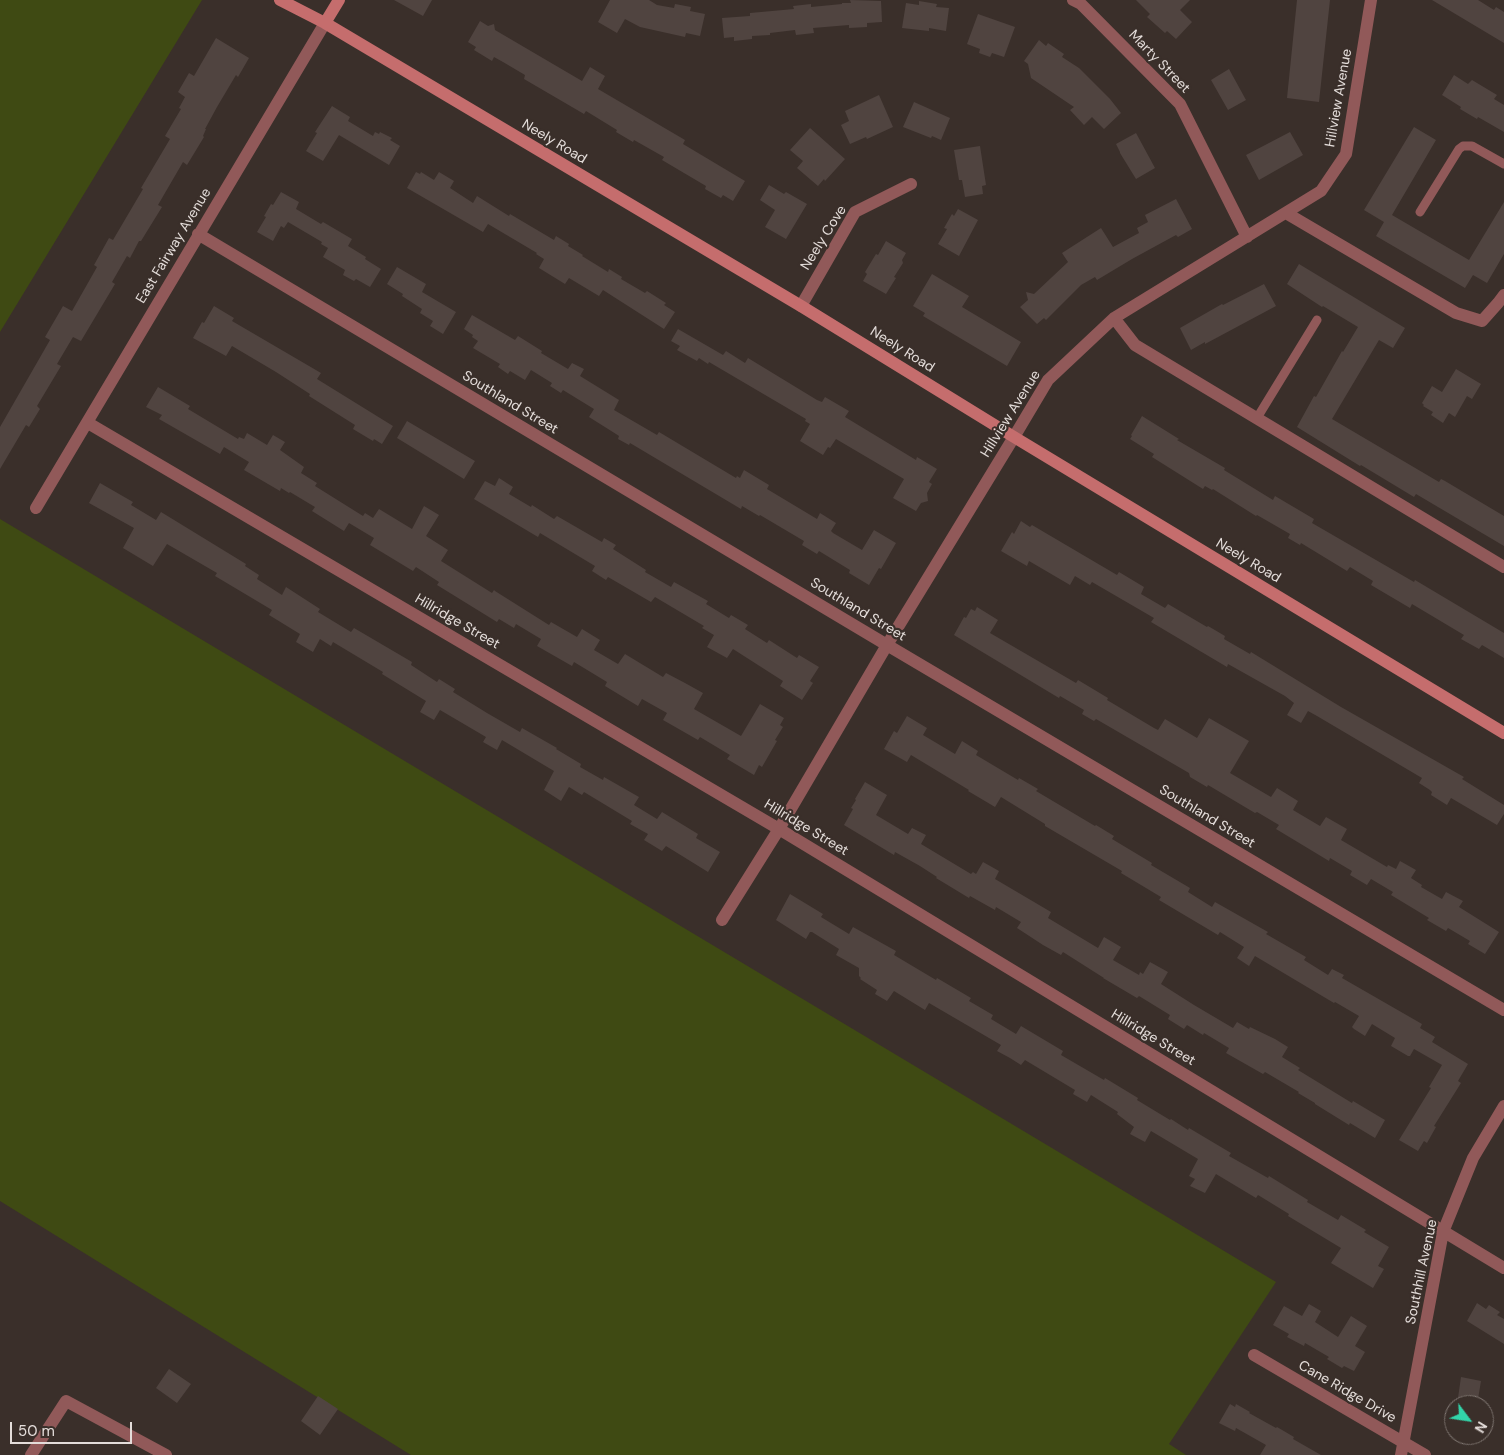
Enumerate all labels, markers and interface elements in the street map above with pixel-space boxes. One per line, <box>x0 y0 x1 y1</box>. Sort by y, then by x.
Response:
street label: Marty Street <box>1125 27 1193 97</box>
street label: Hillview Avenue <box>1322 48 1356 148</box>
street label: Neely Road <box>518 116 590 168</box>
street label: East Fairway Avenue <box>133 185 215 307</box>
street label: Neely Cove <box>797 203 851 273</box>
street label: Neely Road <box>867 324 937 376</box>
street label: Hillview Avenue <box>978 367 1044 461</box>
street label: Southland Street <box>459 368 561 438</box>
street label: Neely Road <box>1212 535 1284 587</box>
street label: Southland Street <box>807 575 909 645</box>
street label: Hillridge Street <box>412 591 502 653</box>
street label: Southland Street <box>1156 782 1258 852</box>
street label: Hillridge Street <box>761 796 851 860</box>
street label: Hillridge Street <box>1108 1006 1198 1070</box>
street label: Southhill Avenue <box>1403 1218 1441 1326</box>
street label: Cane Ridge Drive <box>1295 1357 1399 1427</box>
north arrow <box>1444 1395 1494 1445</box>
scale bar <box>12 1412 135 1444</box>
text: N <box>1471 1418 1491 1436</box>
text: 50 m <box>18 1421 55 1441</box>

